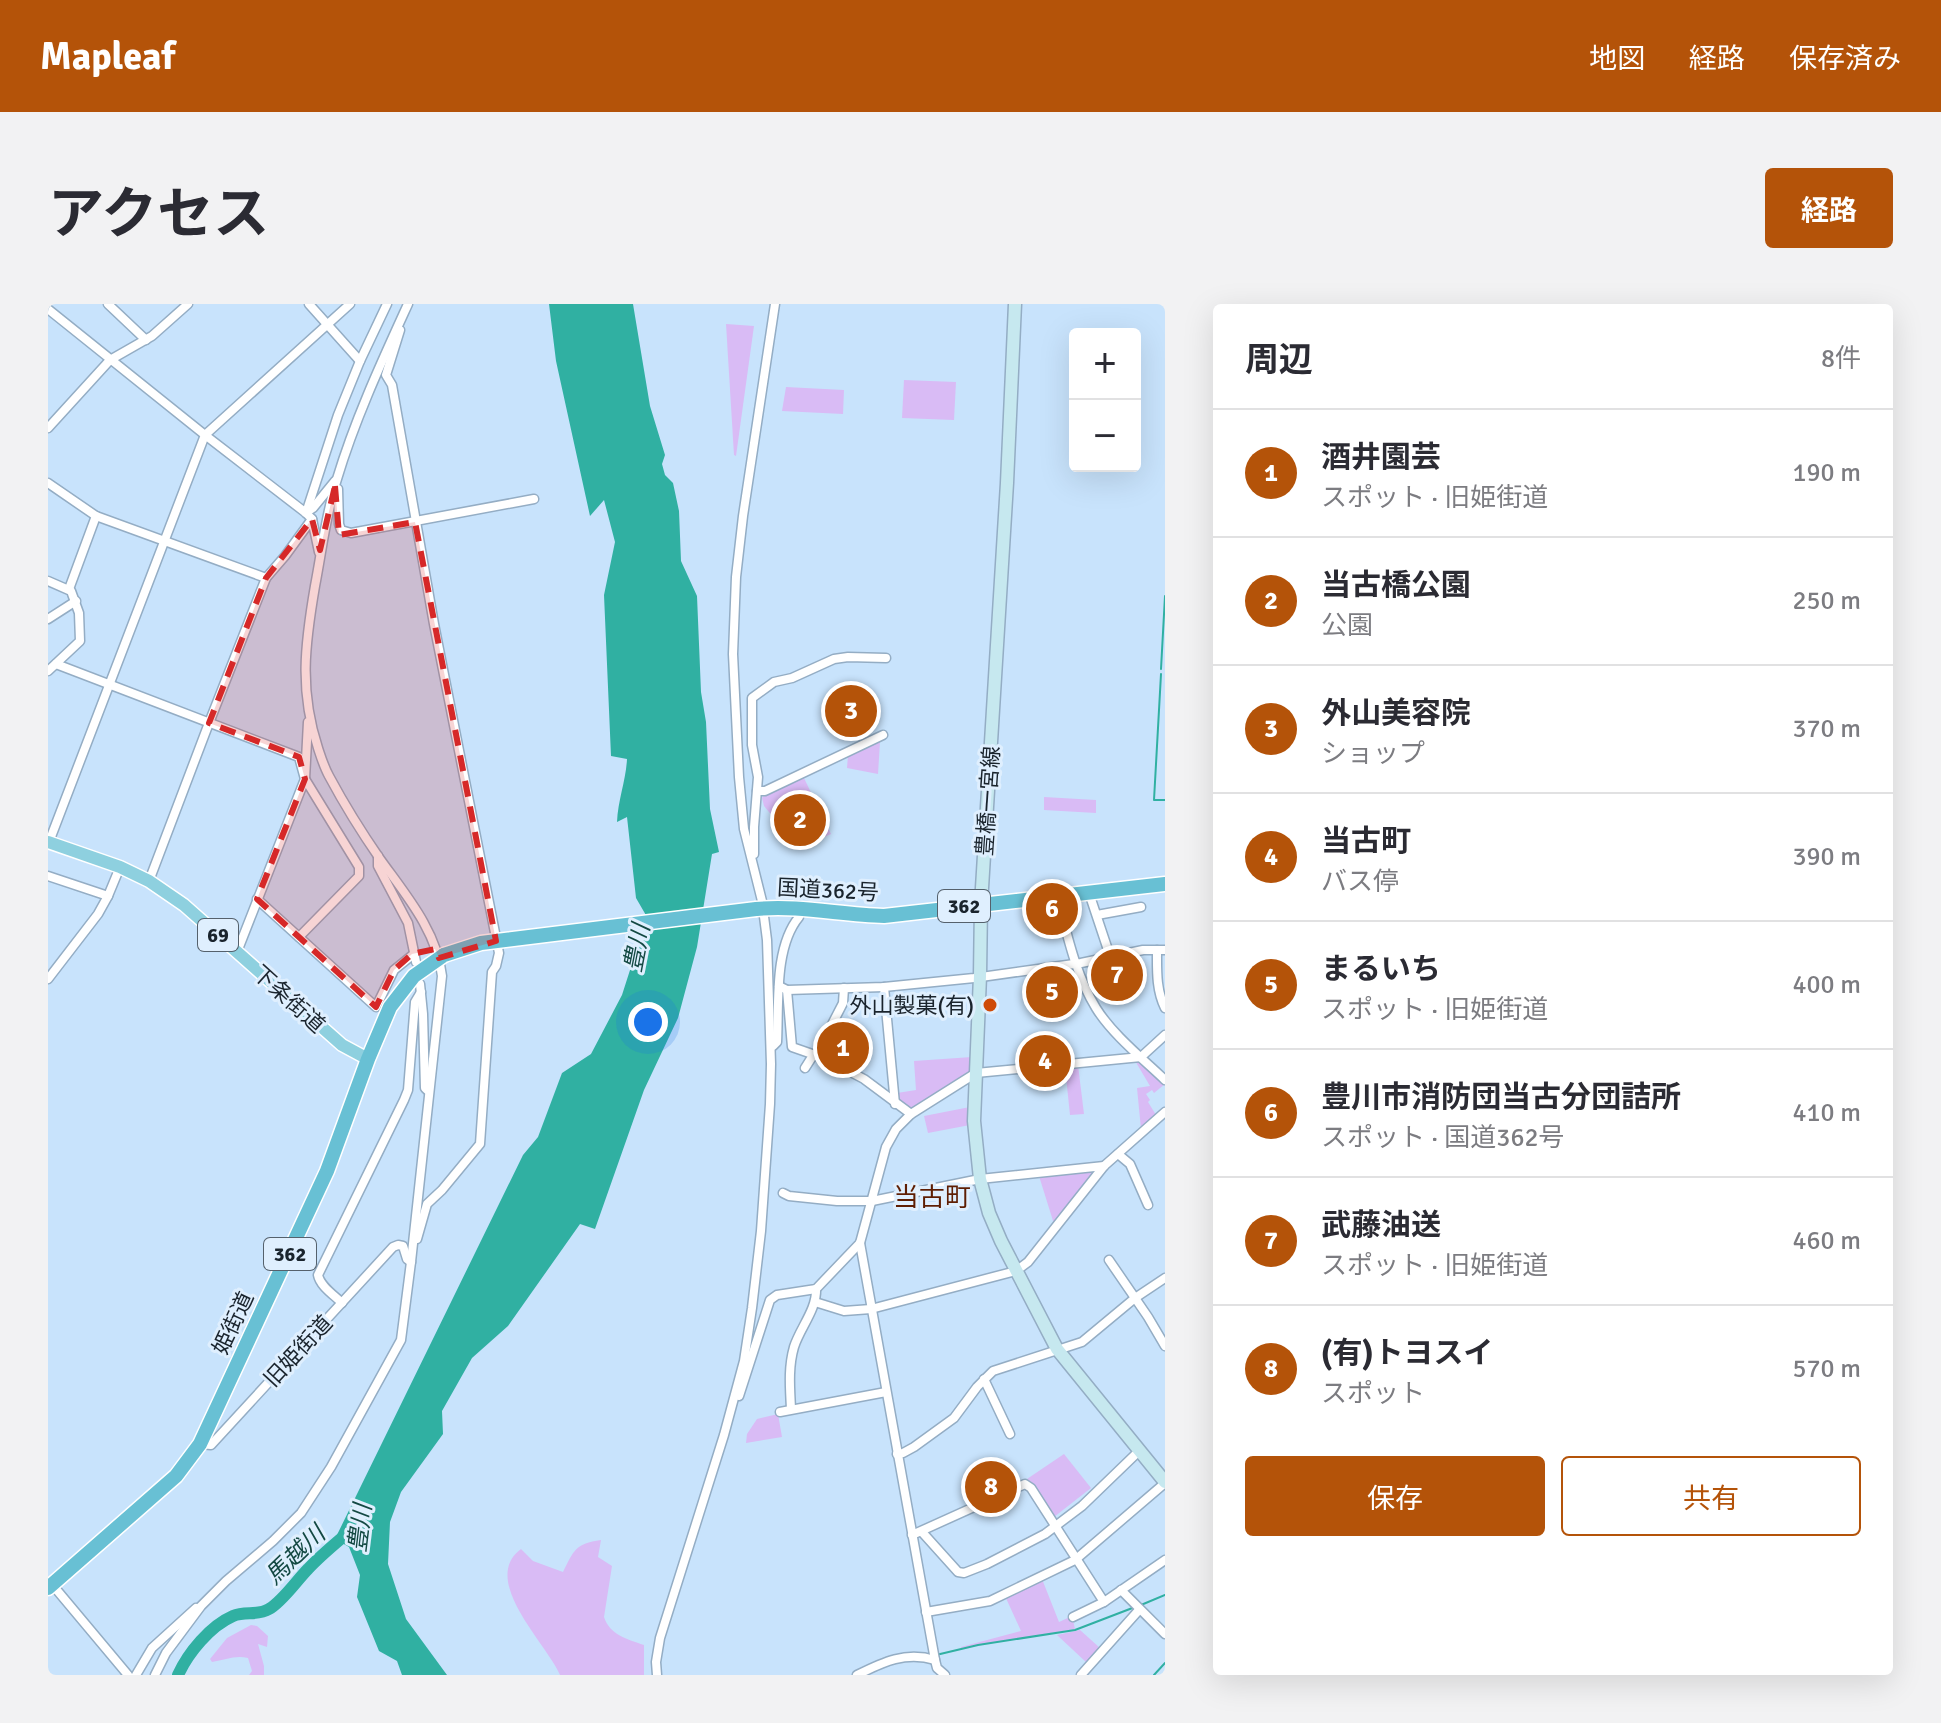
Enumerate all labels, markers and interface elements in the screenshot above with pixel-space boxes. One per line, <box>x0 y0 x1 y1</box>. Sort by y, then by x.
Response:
text: Mapleaf <box>40 33 175 80</box>
text: 地図 <box>1589 42 1645 76</box>
text: 経路 <box>1689 42 1745 76</box>
text: 保存済み <box>1789 42 1901 76</box>
button: 経路 <box>1765 168 1893 248</box>
text: アクセス <box>48 180 269 249</box>
map controls <box>1069 328 1141 472</box>
button: + <box>1069 328 1141 400</box>
text: 周辺 <box>1245 339 1313 381</box>
text: 8件 <box>1821 343 1861 375</box>
button: − <box>1069 400 1141 472</box>
text: 酒井園芸 <box>1321 439 1441 476</box>
text: 1 <box>1264 457 1278 489</box>
text: 190 m <box>1792 457 1861 489</box>
text: スポット · 旧姫街道 <box>1321 482 1548 514</box>
text: 当古橋公園 <box>1321 567 1471 604</box>
text: 2 <box>1264 585 1278 617</box>
text: 250 m <box>1792 585 1861 617</box>
text: 公園 <box>1321 610 1373 642</box>
pin: 3 <box>825 681 877 741</box>
text: 外山美容院 <box>1321 695 1471 732</box>
text: 3 <box>1264 713 1278 745</box>
text: 370 m <box>1792 713 1861 745</box>
text: ショップ <box>1321 738 1425 770</box>
street label: 豊橋一宮線 <box>971 745 1005 857</box>
pin: 2 <box>774 790 826 850</box>
text: 当古町 <box>1321 823 1411 860</box>
text: 4 <box>1264 841 1278 873</box>
text: 390 m <box>1792 841 1861 873</box>
text: バス停 <box>1321 866 1399 898</box>
street label: 国道362号 <box>777 874 879 906</box>
pin: 6 <box>1026 879 1078 939</box>
road number: 362 <box>938 890 990 922</box>
road number: 69 <box>198 919 238 951</box>
water label: 豊川 <box>618 919 657 974</box>
pin: 7 <box>1091 945 1143 1005</box>
text: まるいち <box>1321 951 1441 988</box>
street label: 下条街道 <box>247 960 331 1038</box>
pin: 5 <box>1026 962 1078 1022</box>
text: 5 <box>1264 969 1278 1001</box>
text: 400 m <box>1792 969 1861 1001</box>
place label: 外山製菓(有) <box>849 992 974 1019</box>
text: スポット · 旧姫街道 <box>1321 994 1548 1026</box>
marker: 外山製菓(有) <box>981 996 999 1014</box>
your location <box>628 1002 668 1042</box>
pin: 1 <box>817 1018 869 1078</box>
pin: 4 <box>1019 1031 1071 1091</box>
text: 豊川市消防団当古分団詰所 <box>1321 1079 1681 1116</box>
text: 6 <box>1264 1097 1278 1129</box>
text: 410 m <box>1792 1097 1861 1129</box>
text: スポット · 国道362号 <box>1321 1122 1564 1154</box>
district label: 当古町 <box>893 1182 971 1214</box>
text: 武藤油送 <box>1321 1207 1441 1244</box>
text: 7 <box>1264 1225 1278 1257</box>
text: 460 m <box>1792 1225 1861 1257</box>
road number: 362 <box>264 1238 316 1270</box>
text: スポット · 旧姫街道 <box>1321 1250 1548 1282</box>
street label: 姫街道 <box>207 1287 259 1359</box>
street label: 旧姫街道 <box>258 1310 338 1392</box>
text: (有)トヨスイ <box>1321 1335 1494 1372</box>
text: 8 <box>1264 1353 1278 1385</box>
text: 570 m <box>1792 1353 1861 1385</box>
text: スポット <box>1321 1378 1425 1410</box>
button: 保存 <box>1245 1456 1545 1536</box>
button: 共有 <box>1561 1456 1861 1536</box>
pin: 8 <box>965 1457 1017 1517</box>
water label: 豊川 <box>342 1499 378 1554</box>
water label: 馬越川 <box>259 1517 333 1591</box>

